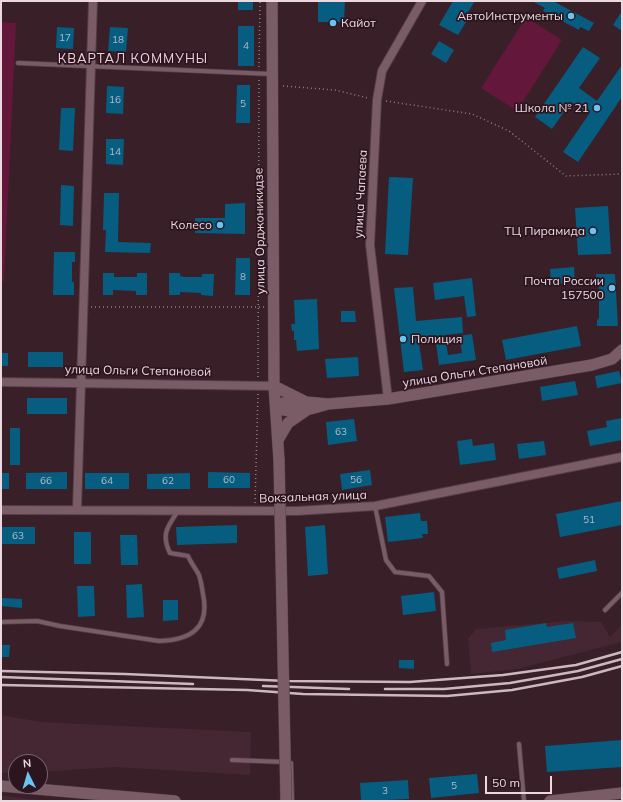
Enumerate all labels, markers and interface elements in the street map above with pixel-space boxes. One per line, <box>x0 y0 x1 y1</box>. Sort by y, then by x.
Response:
place label: АвтоИнструменты <box>457 9 563 23</box>
marker: АвтоИнструменты <box>566 11 576 21</box>
place label: Кайот <box>341 16 376 30</box>
marker: Кайот <box>328 18 338 28</box>
house number: 17 <box>59 32 71 44</box>
house number: 18 <box>112 34 124 46</box>
house number: 4 <box>243 40 249 52</box>
district label: КВАРТАЛ КОММУНЫ <box>58 51 208 67</box>
house number: 16 <box>109 94 121 106</box>
house number: 5 <box>240 98 246 110</box>
place label: Школа № 21 <box>515 101 589 115</box>
marker: Школа № 21 <box>592 103 602 113</box>
house number: 14 <box>109 146 121 158</box>
street label: улица Чапаева <box>351 149 371 239</box>
street label: улица Орджоникидзе <box>252 168 268 294</box>
place label: Колесо <box>171 218 212 232</box>
marker: Колесо <box>215 220 225 230</box>
place label: ТЦ Пирамида <box>504 224 585 238</box>
marker: ТЦ Пирамида <box>588 226 598 236</box>
house number: 8 <box>240 271 246 283</box>
place label: Почта России 157500 <box>524 274 604 302</box>
marker: Почта России 157500 <box>607 283 617 293</box>
place label: Полиция <box>411 332 462 346</box>
marker: Полиция <box>398 334 408 344</box>
street label: улица Ольги Степановой <box>402 353 548 391</box>
street label: улица Ольги Степановой <box>65 363 211 379</box>
house number: 63 <box>335 426 347 438</box>
house number: 60 <box>223 474 235 486</box>
house number: 56 <box>350 474 362 486</box>
house number: 66 <box>40 475 52 487</box>
house number: 64 <box>101 475 113 487</box>
house number: 62 <box>162 475 174 487</box>
street label: Вокзальная улица <box>259 488 367 506</box>
house number: 51 <box>583 514 595 526</box>
house number: 63 <box>12 530 24 542</box>
north arrow <box>8 754 48 794</box>
text: N <box>22 756 32 770</box>
scale bar <box>487 768 554 794</box>
text: 50 m <box>492 775 520 790</box>
house number: 5 <box>451 780 457 792</box>
house number: 3 <box>382 785 388 797</box>

